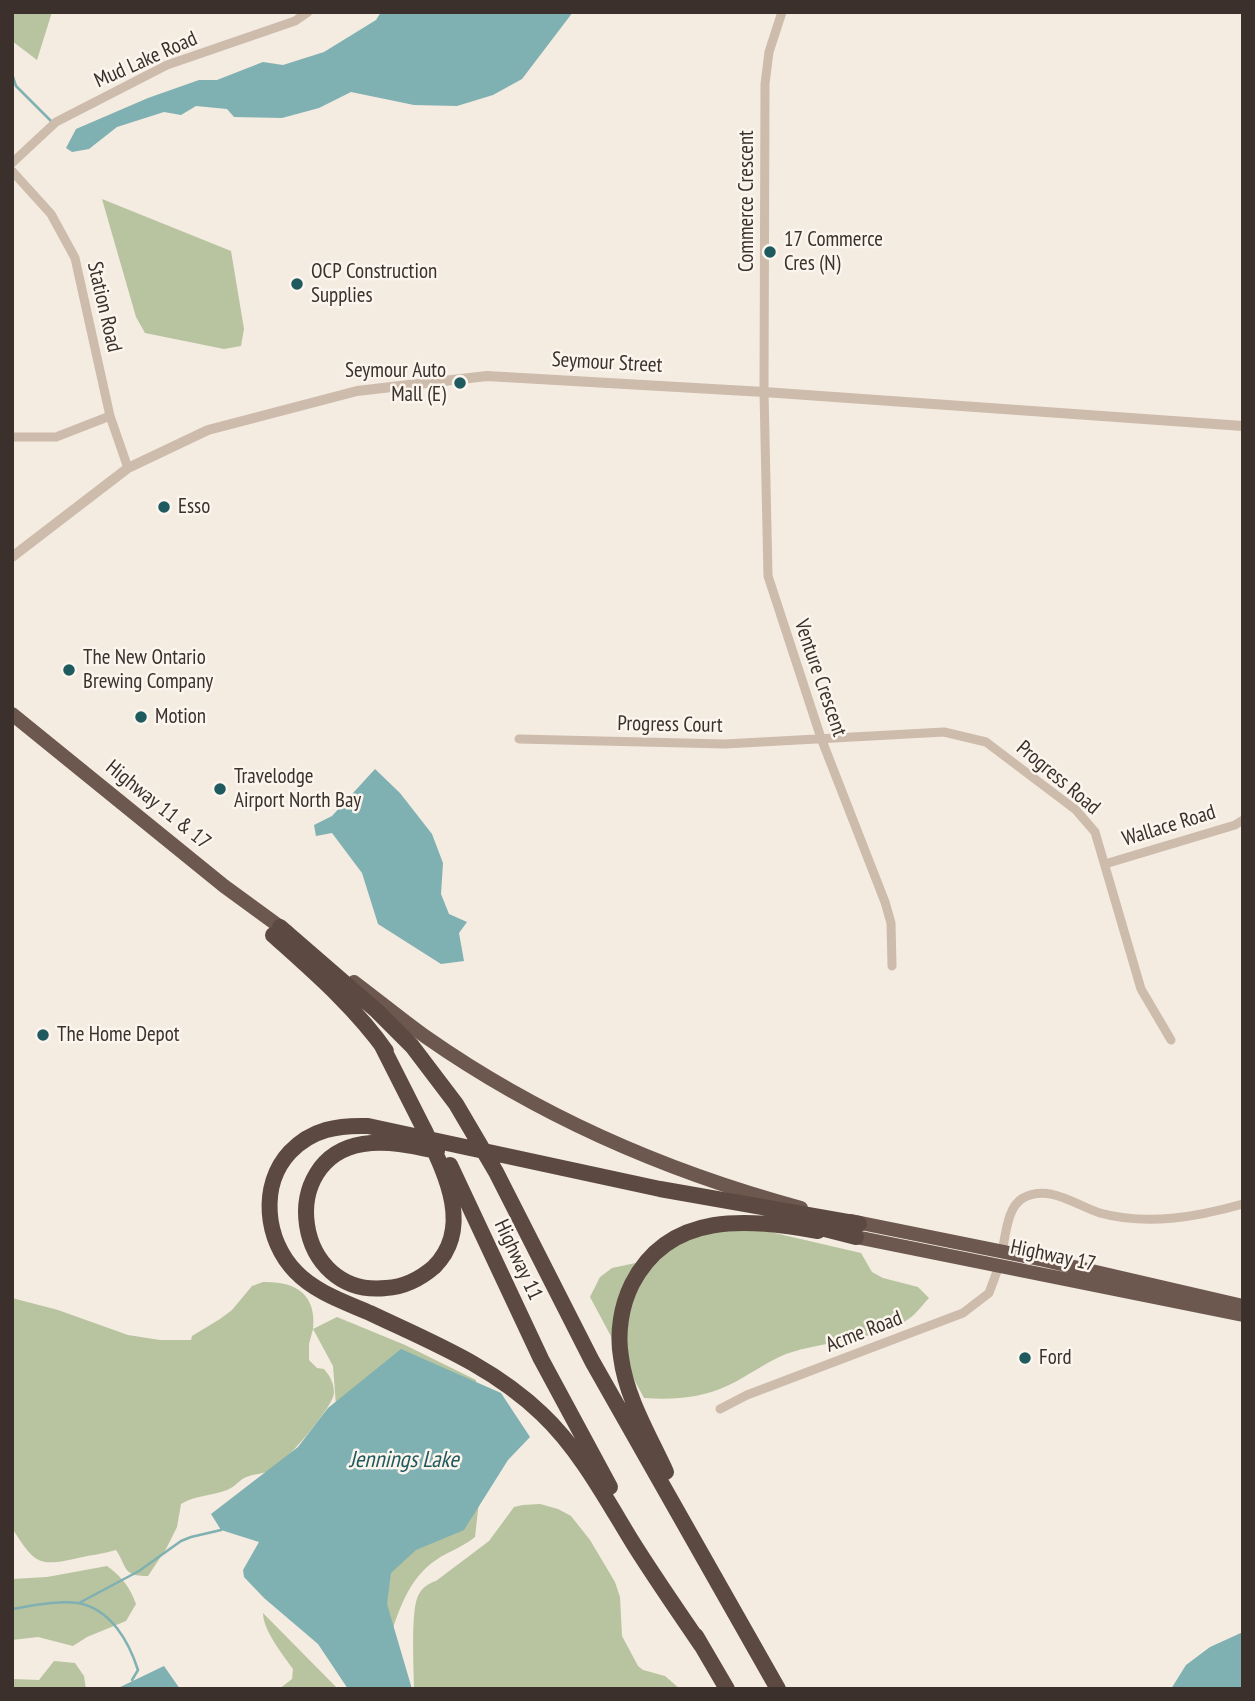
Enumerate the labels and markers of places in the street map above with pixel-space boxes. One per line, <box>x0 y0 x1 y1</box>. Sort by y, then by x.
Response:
place label: 17 Commerce Cres (N) <box>784 227 883 277</box>
marker: 17 Commerce Cres (N) <box>762 244 778 260</box>
place label: OCP Construction Supplies <box>311 259 437 309</box>
marker: OCP Construction Supplies <box>289 276 305 292</box>
place label: Seymour Auto Mall (E) <box>345 358 446 408</box>
marker: Seymour Auto Mall (E) <box>452 375 468 391</box>
place label: Esso <box>178 494 210 520</box>
marker: Esso <box>156 499 172 515</box>
place label: The New Ontario Brewing Company <box>83 645 213 695</box>
marker: The New Ontario Brewing Company <box>61 662 77 678</box>
place label: Motion <box>155 704 206 730</box>
marker: Motion <box>133 709 149 725</box>
place label: Travelodge Airport North Bay <box>234 764 361 814</box>
marker: Travelodge Airport North Bay <box>212 781 228 797</box>
place label: The Home Depot <box>57 1022 180 1048</box>
marker: The Home Depot <box>35 1027 51 1043</box>
place label: Ford <box>1039 1345 1072 1371</box>
marker: Ford <box>1017 1350 1033 1366</box>

